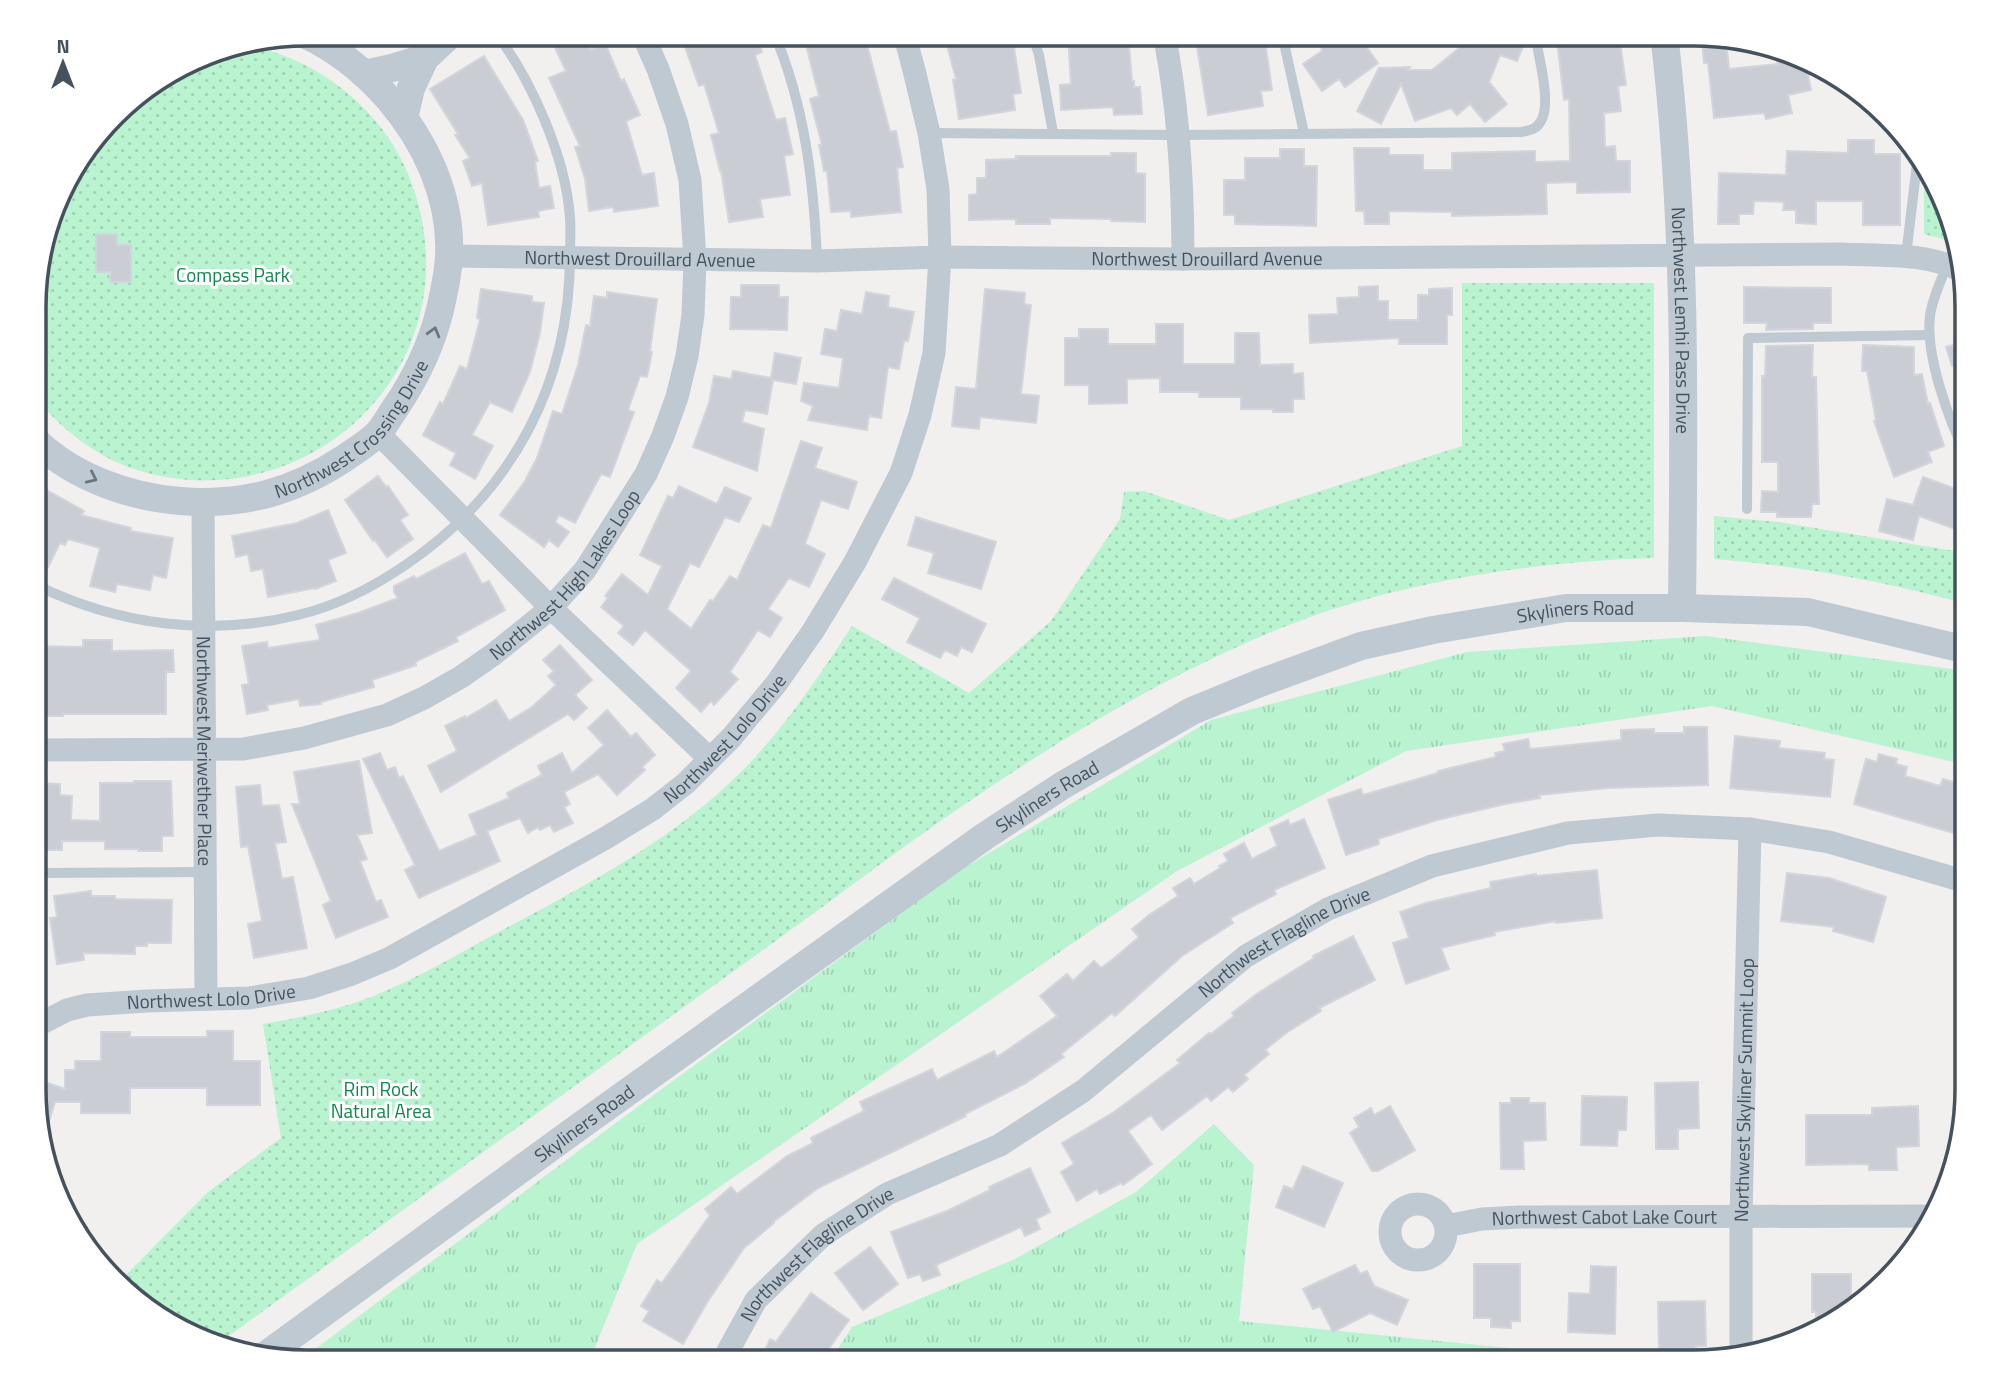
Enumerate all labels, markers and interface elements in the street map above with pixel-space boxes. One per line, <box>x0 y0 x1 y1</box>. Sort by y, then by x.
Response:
north arrow <box>28 28 98 98</box>
text: N <box>56 31 70 60</box>
street label: Northwest Lemhi Pass Drive <box>1664 206 1698 434</box>
street label: Northwest Drouillard Avenue <box>524 242 756 274</box>
street label: Northwest Drouillard Avenue <box>1091 243 1323 273</box>
park label: Compass Park <box>176 260 290 289</box>
one-way arrow <box>426 327 440 339</box>
street label: Northwest Crossing Drive <box>270 354 435 505</box>
one-way arrow <box>85 470 97 484</box>
street label: Northwest High Lakes Loop <box>482 483 647 667</box>
street label: Skyliners Road <box>1514 593 1634 630</box>
street label: Northwest Meriwether Place <box>190 636 220 866</box>
street label: Northwest Lolo Drive <box>656 668 793 810</box>
street label: Skyliners Road <box>989 752 1104 840</box>
street label: Northwest Flagline Drive <box>1191 878 1374 1004</box>
street label: Northwest Skyliner Summit Loop <box>1726 958 1761 1222</box>
street label: Northwest Lolo Drive <box>126 975 298 1016</box>
park label: Rim Rock Natural Area <box>331 1074 432 1125</box>
street label: Skyliners Road <box>527 1077 640 1169</box>
street label: Northwest Flagline Drive <box>732 1178 898 1327</box>
street label: Northwest Cabot Lake Court <box>1491 1202 1717 1232</box>

